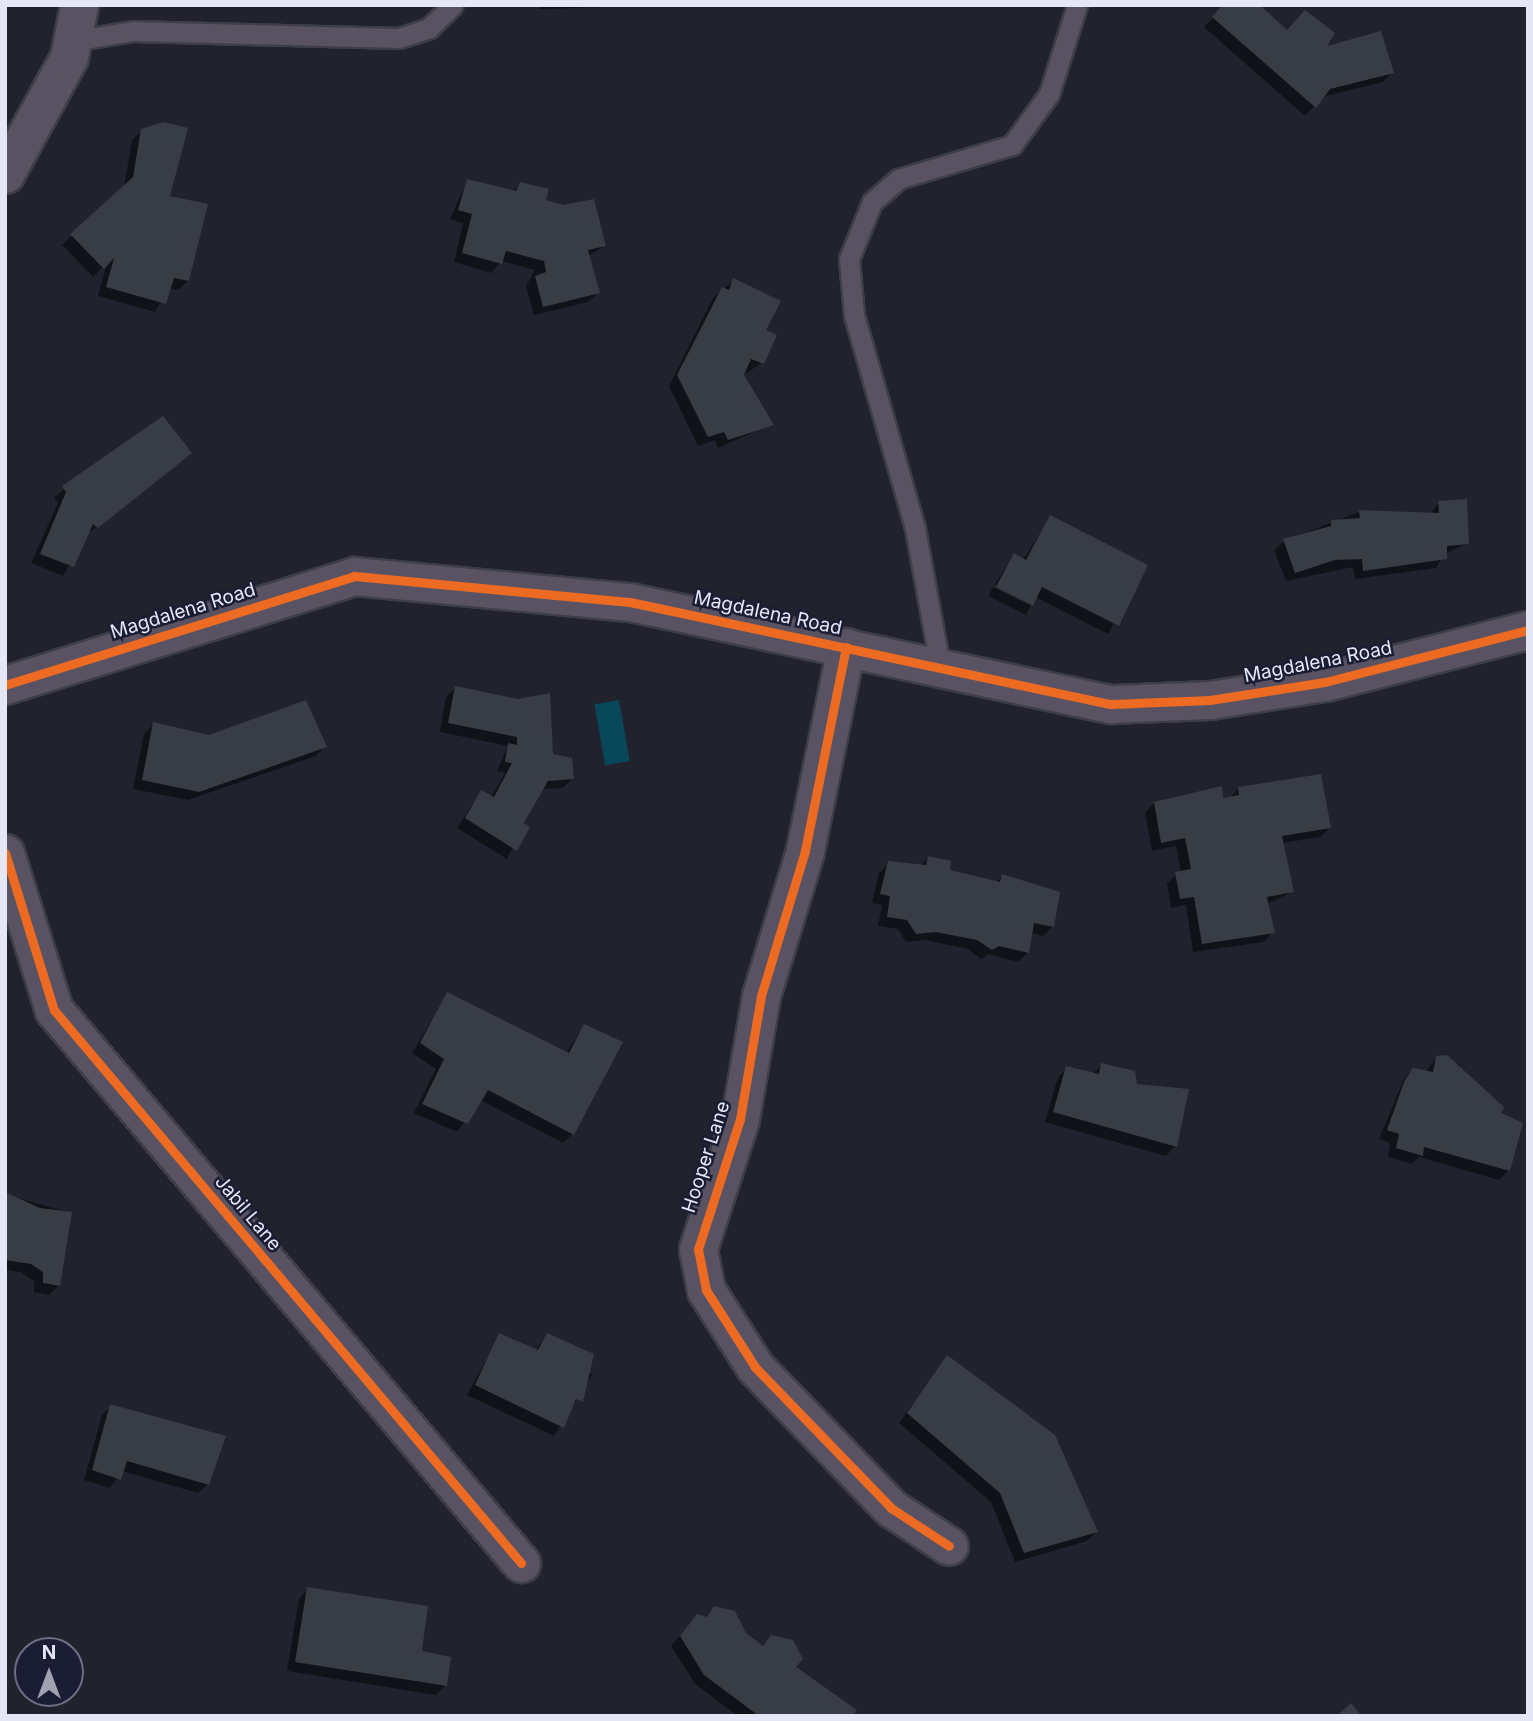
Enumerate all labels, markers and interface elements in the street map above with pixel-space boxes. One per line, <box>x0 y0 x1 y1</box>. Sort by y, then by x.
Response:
street label: Magdalena Road <box>108 578 258 644</box>
street label: Magdalena Road <box>692 586 844 640</box>
street label: Magdalena Road <box>1242 636 1394 688</box>
street label: Hooper Lane <box>677 1098 735 1216</box>
street label: Jabil Lane <box>210 1171 286 1255</box>
north arrow <box>14 1637 84 1707</box>
text: N <box>42 1641 56 1664</box>

